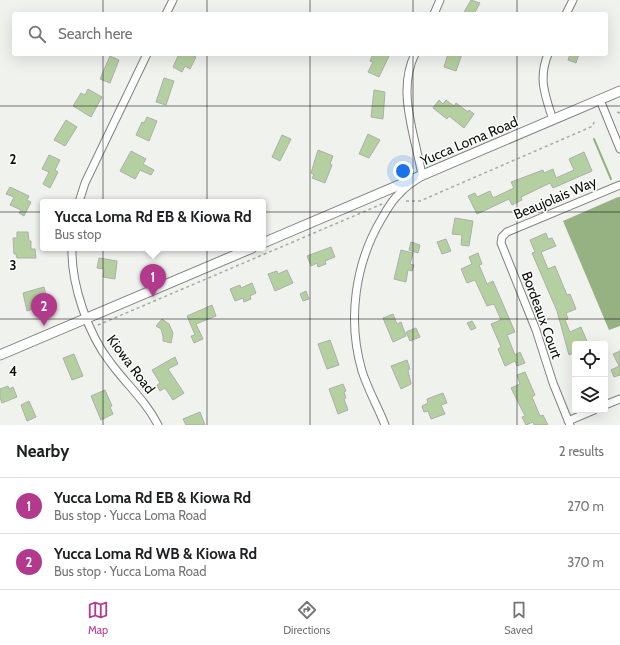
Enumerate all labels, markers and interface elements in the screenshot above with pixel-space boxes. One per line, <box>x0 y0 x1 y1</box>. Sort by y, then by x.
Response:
search box <box>12 12 608 56</box>
icon: search <box>26 23 48 45</box>
text: Search here <box>58 25 133 43</box>
street label: Yucca Loma Road <box>417 112 520 170</box>
text: 2 <box>10 151 17 167</box>
your location <box>393 161 413 181</box>
street label: Beaujolais Way <box>511 172 599 224</box>
popup <box>40 199 266 251</box>
text: Yucca Loma Rd EB & Kiowa Rd <box>54 208 252 226</box>
text: Bus stop <box>54 226 101 242</box>
text: 3 <box>9 257 17 273</box>
pin: 1 <box>140 264 166 297</box>
street label: Bordeaux Court <box>518 269 566 361</box>
pin: 2 <box>31 293 57 326</box>
street label: Kiowa Road <box>103 331 159 397</box>
map controls <box>572 341 608 413</box>
button: locate <box>572 341 608 377</box>
text: 4 <box>9 363 17 379</box>
button: layers <box>572 377 608 413</box>
text: Nearby <box>16 441 69 461</box>
text: 2 results <box>559 443 604 459</box>
text: Yucca Loma Rd EB & Kiowa Rd <box>54 489 251 507</box>
text: 1 <box>27 498 31 514</box>
text: 270 m <box>567 498 604 514</box>
text: Bus stop · Yucca Loma Road <box>54 507 206 523</box>
text: Yucca Loma Rd WB & Kiowa Rd <box>54 545 257 563</box>
text: 2 <box>26 554 32 570</box>
text: 370 m <box>567 554 604 570</box>
text: Bus stop · Yucca Loma Road <box>54 563 206 579</box>
tab: Map <box>87 599 109 637</box>
tab: Directions <box>283 599 330 637</box>
tab: Saved <box>504 599 533 637</box>

